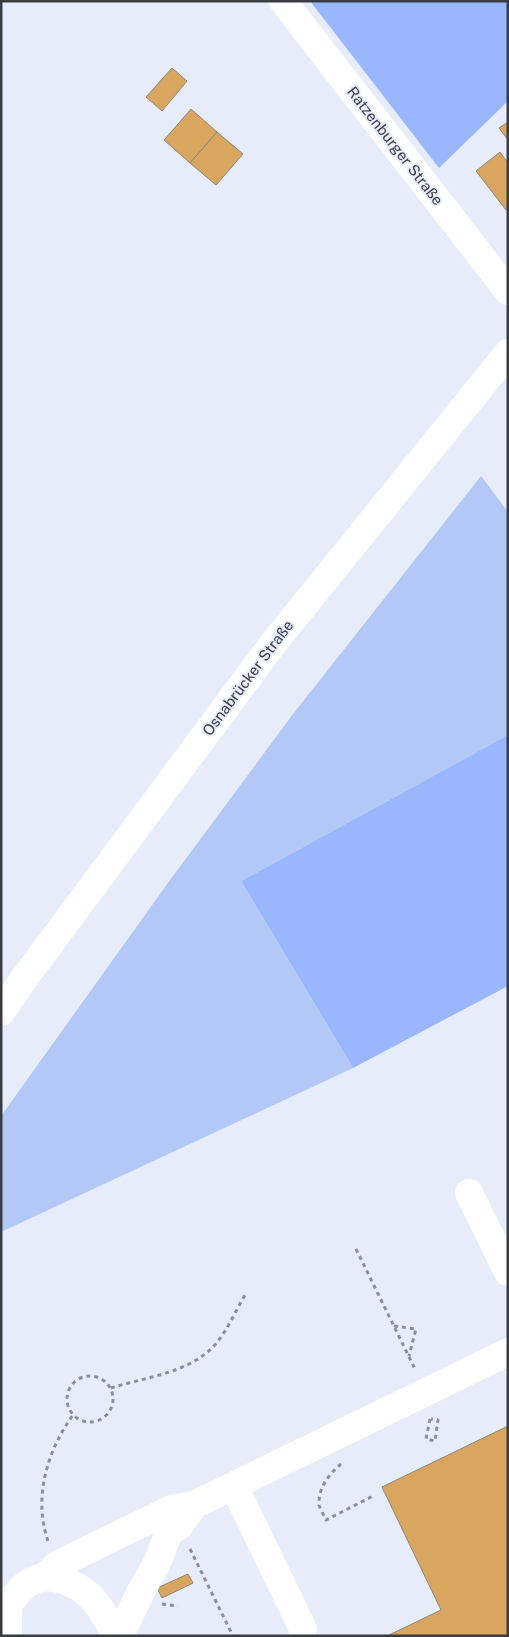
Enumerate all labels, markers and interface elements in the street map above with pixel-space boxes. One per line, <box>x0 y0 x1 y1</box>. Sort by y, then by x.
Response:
street label: Ratzenburger Straße <box>344 83 447 208</box>
street label: Osnabrücker Straße <box>199 617 296 739</box>

